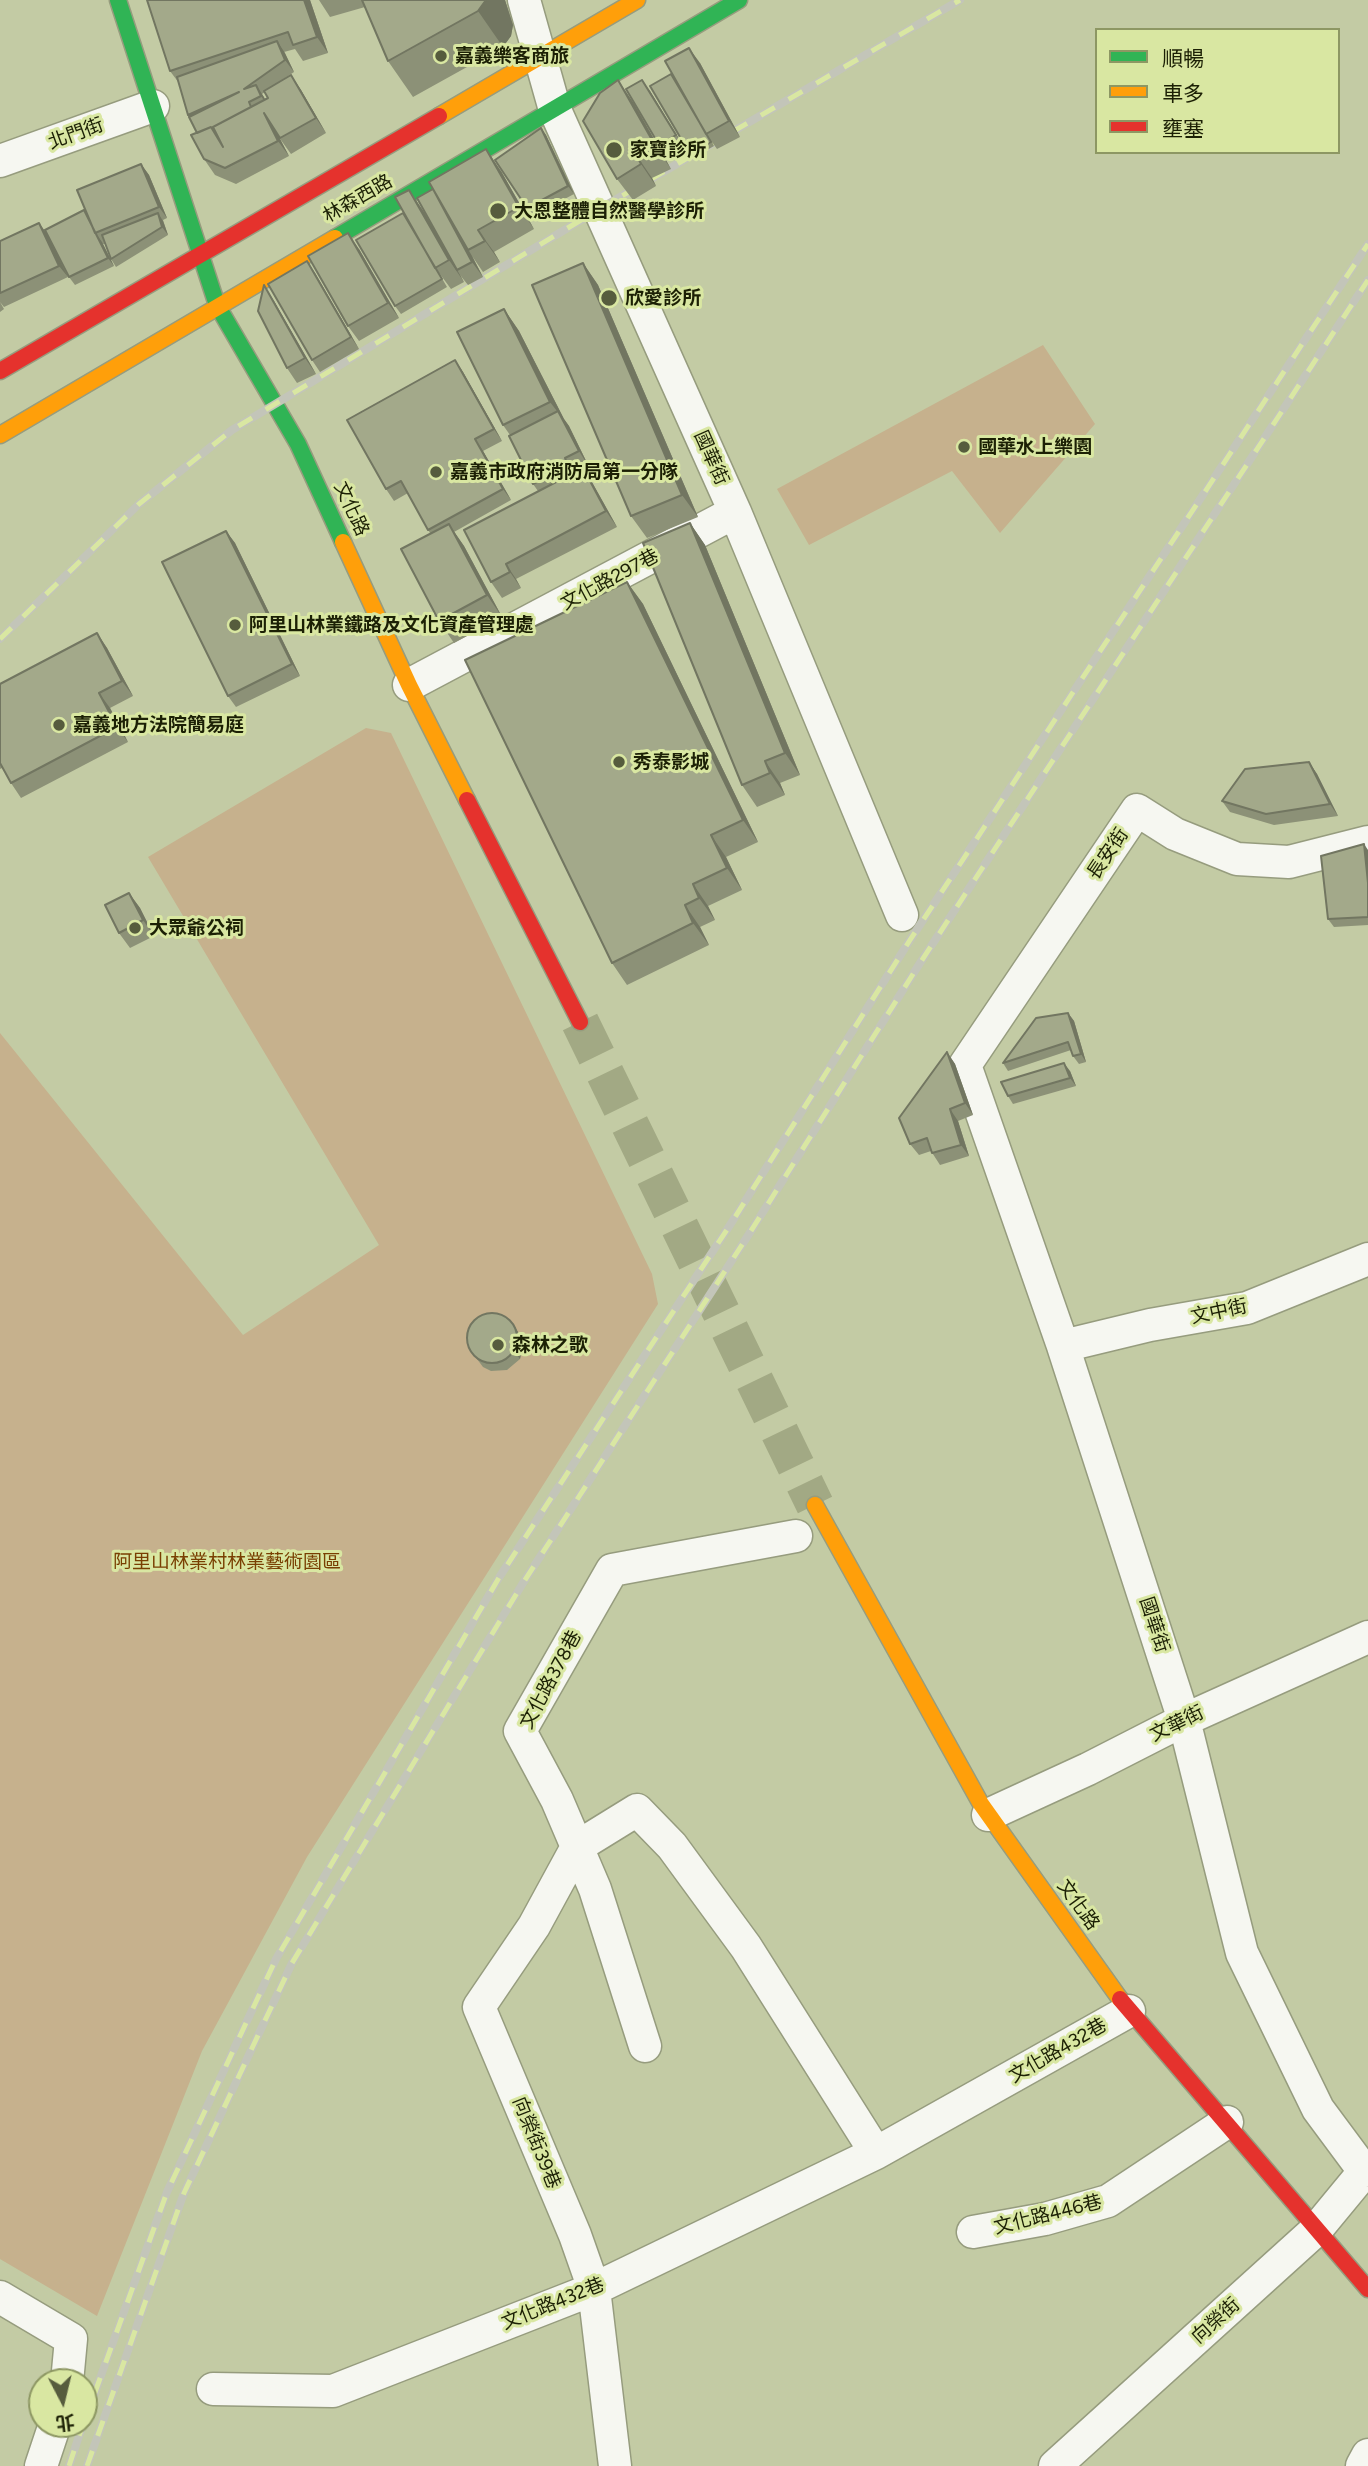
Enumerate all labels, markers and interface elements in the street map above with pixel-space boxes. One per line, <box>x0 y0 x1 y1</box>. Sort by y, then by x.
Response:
legend <box>1095 28 1340 154</box>
place label: 嘉義樂客商旅 <box>455 45 569 67</box>
text: 順暢 <box>1162 46 1204 71</box>
marker: 嘉義樂客商旅 <box>433 48 449 64</box>
text: 車多 <box>1162 81 1204 106</box>
street label: 北門街 <box>45 114 107 154</box>
text: 壅塞 <box>1162 116 1204 141</box>
place label: 家寶診所 <box>630 139 706 161</box>
marker: 家寶診所 <box>604 140 624 160</box>
street label: 林森西路 <box>319 170 397 228</box>
place label: 大恩整體自然醫學診所 <box>514 200 704 222</box>
marker: 大恩整體自然醫學診所 <box>488 201 508 221</box>
place label: 欣愛診所 <box>625 287 701 309</box>
marker: 欣愛診所 <box>599 288 619 308</box>
street label: 國華街 <box>689 427 733 489</box>
place label: 國華水上樂園 <box>978 436 1092 458</box>
marker: 國華水上樂園 <box>956 439 972 455</box>
place label: 嘉義市政府消防局第一分隊 <box>450 461 678 483</box>
marker: 嘉義市政府消防局第一分隊 <box>428 464 444 480</box>
street label: 文化路 <box>329 478 373 540</box>
street label: 文化路297巷 <box>557 545 663 615</box>
place label: 阿里山林業鐵路及文化資產管理處 <box>249 614 534 636</box>
marker: 阿里山林業鐵路及文化資產管理處 <box>227 617 243 633</box>
place label: 嘉義地方法院簡易庭 <box>73 714 244 736</box>
marker: 嘉義地方法院簡易庭 <box>51 717 67 733</box>
place label: 秀泰影城 <box>633 751 709 773</box>
marker: 秀泰影城 <box>611 754 627 770</box>
street label: 長安街 <box>1083 824 1133 884</box>
place label: 大眾爺公祠 <box>149 917 244 939</box>
marker: 大眾爺公祠 <box>127 920 143 936</box>
street label: 文中街 <box>1189 1295 1249 1329</box>
place label: 森林之歌 <box>512 1334 588 1356</box>
marker: 森林之歌 <box>490 1337 506 1353</box>
park label: 阿里山林業村林業藝術園區 <box>113 1551 341 1573</box>
street label: 國華街 <box>1134 1594 1174 1656</box>
street label: 文化路378巷 <box>516 1627 586 1733</box>
street label: 文華街 <box>1146 1701 1208 1747</box>
street label: 文化路 <box>1052 1875 1104 1935</box>
street label: 文化路432巷 <box>1005 2014 1111 2088</box>
street label: 向榮街39巷 <box>507 2094 565 2192</box>
street label: 文化路446巷 <box>992 2191 1104 2239</box>
street label: 文化路432巷 <box>498 2273 608 2335</box>
street label: 向榮街 <box>1187 2293 1245 2349</box>
north arrow <box>28 2368 98 2438</box>
text: 北 <box>55 2410 76 2435</box>

